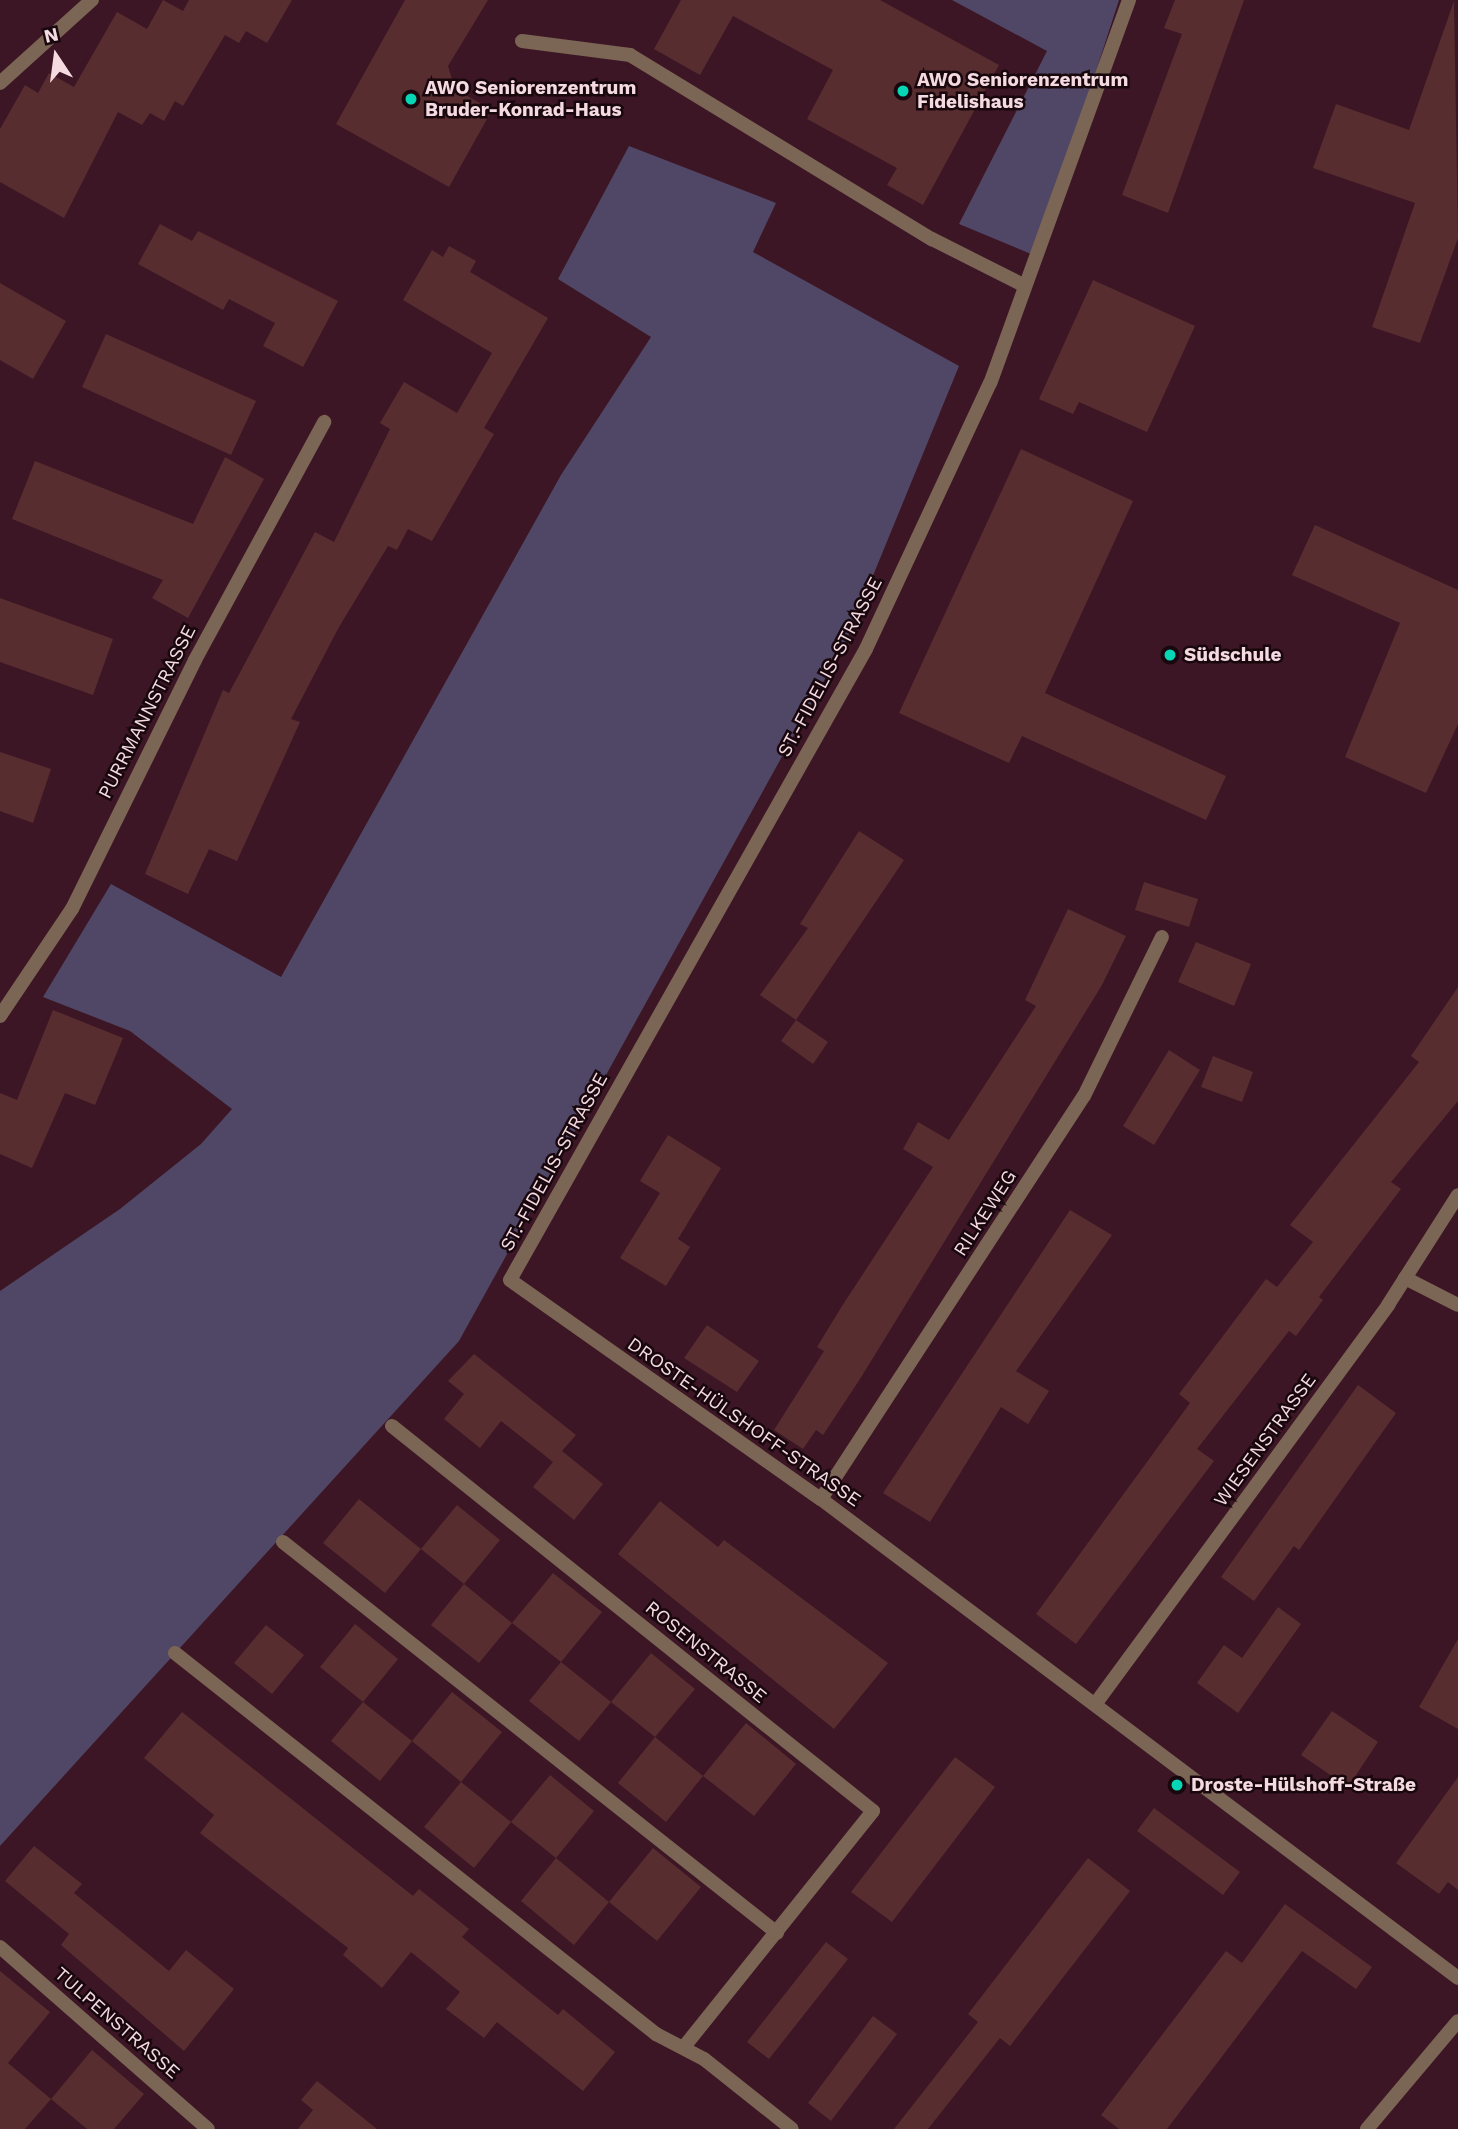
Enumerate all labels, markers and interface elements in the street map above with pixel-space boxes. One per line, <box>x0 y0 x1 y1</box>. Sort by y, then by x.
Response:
north arrow <box>21 21 91 91</box>
text: N <box>42 22 61 48</box>
place label: AWO Seniorenzentrum Fidelishaus <box>917 69 1128 113</box>
place label: AWO Seniorenzentrum Bruder-Konrad-Haus <box>425 77 636 121</box>
marker: AWO Seniorenzentrum Fidelishaus <box>895 83 911 99</box>
marker: AWO Seniorenzentrum Bruder-Konrad-Haus <box>403 91 419 107</box>
street label: ST.-FIDELIS-STRASSE <box>773 573 887 761</box>
street label: PURRMANNSTRASSE <box>93 621 201 803</box>
place label: Südschule <box>1184 644 1281 666</box>
marker: Südschule <box>1162 647 1178 663</box>
street label: ST.-FIDELIS-STRASSE <box>495 1069 613 1255</box>
street label: RILKEWEG <box>949 1166 1021 1260</box>
street label: DROSTE-HÜLSHOFF-STRASSE <box>623 1332 865 1512</box>
street label: WIESENSTRASSE <box>1209 1369 1321 1511</box>
street label: ROSENSTRASSE <box>641 1596 771 1708</box>
place label: Droste-Hülshoff-Straße <box>1191 1774 1416 1796</box>
marker: Droste-Hülshoff-Straße <box>1169 1777 1185 1793</box>
street label: TULPENSTRASSE <box>50 1962 184 2084</box>

